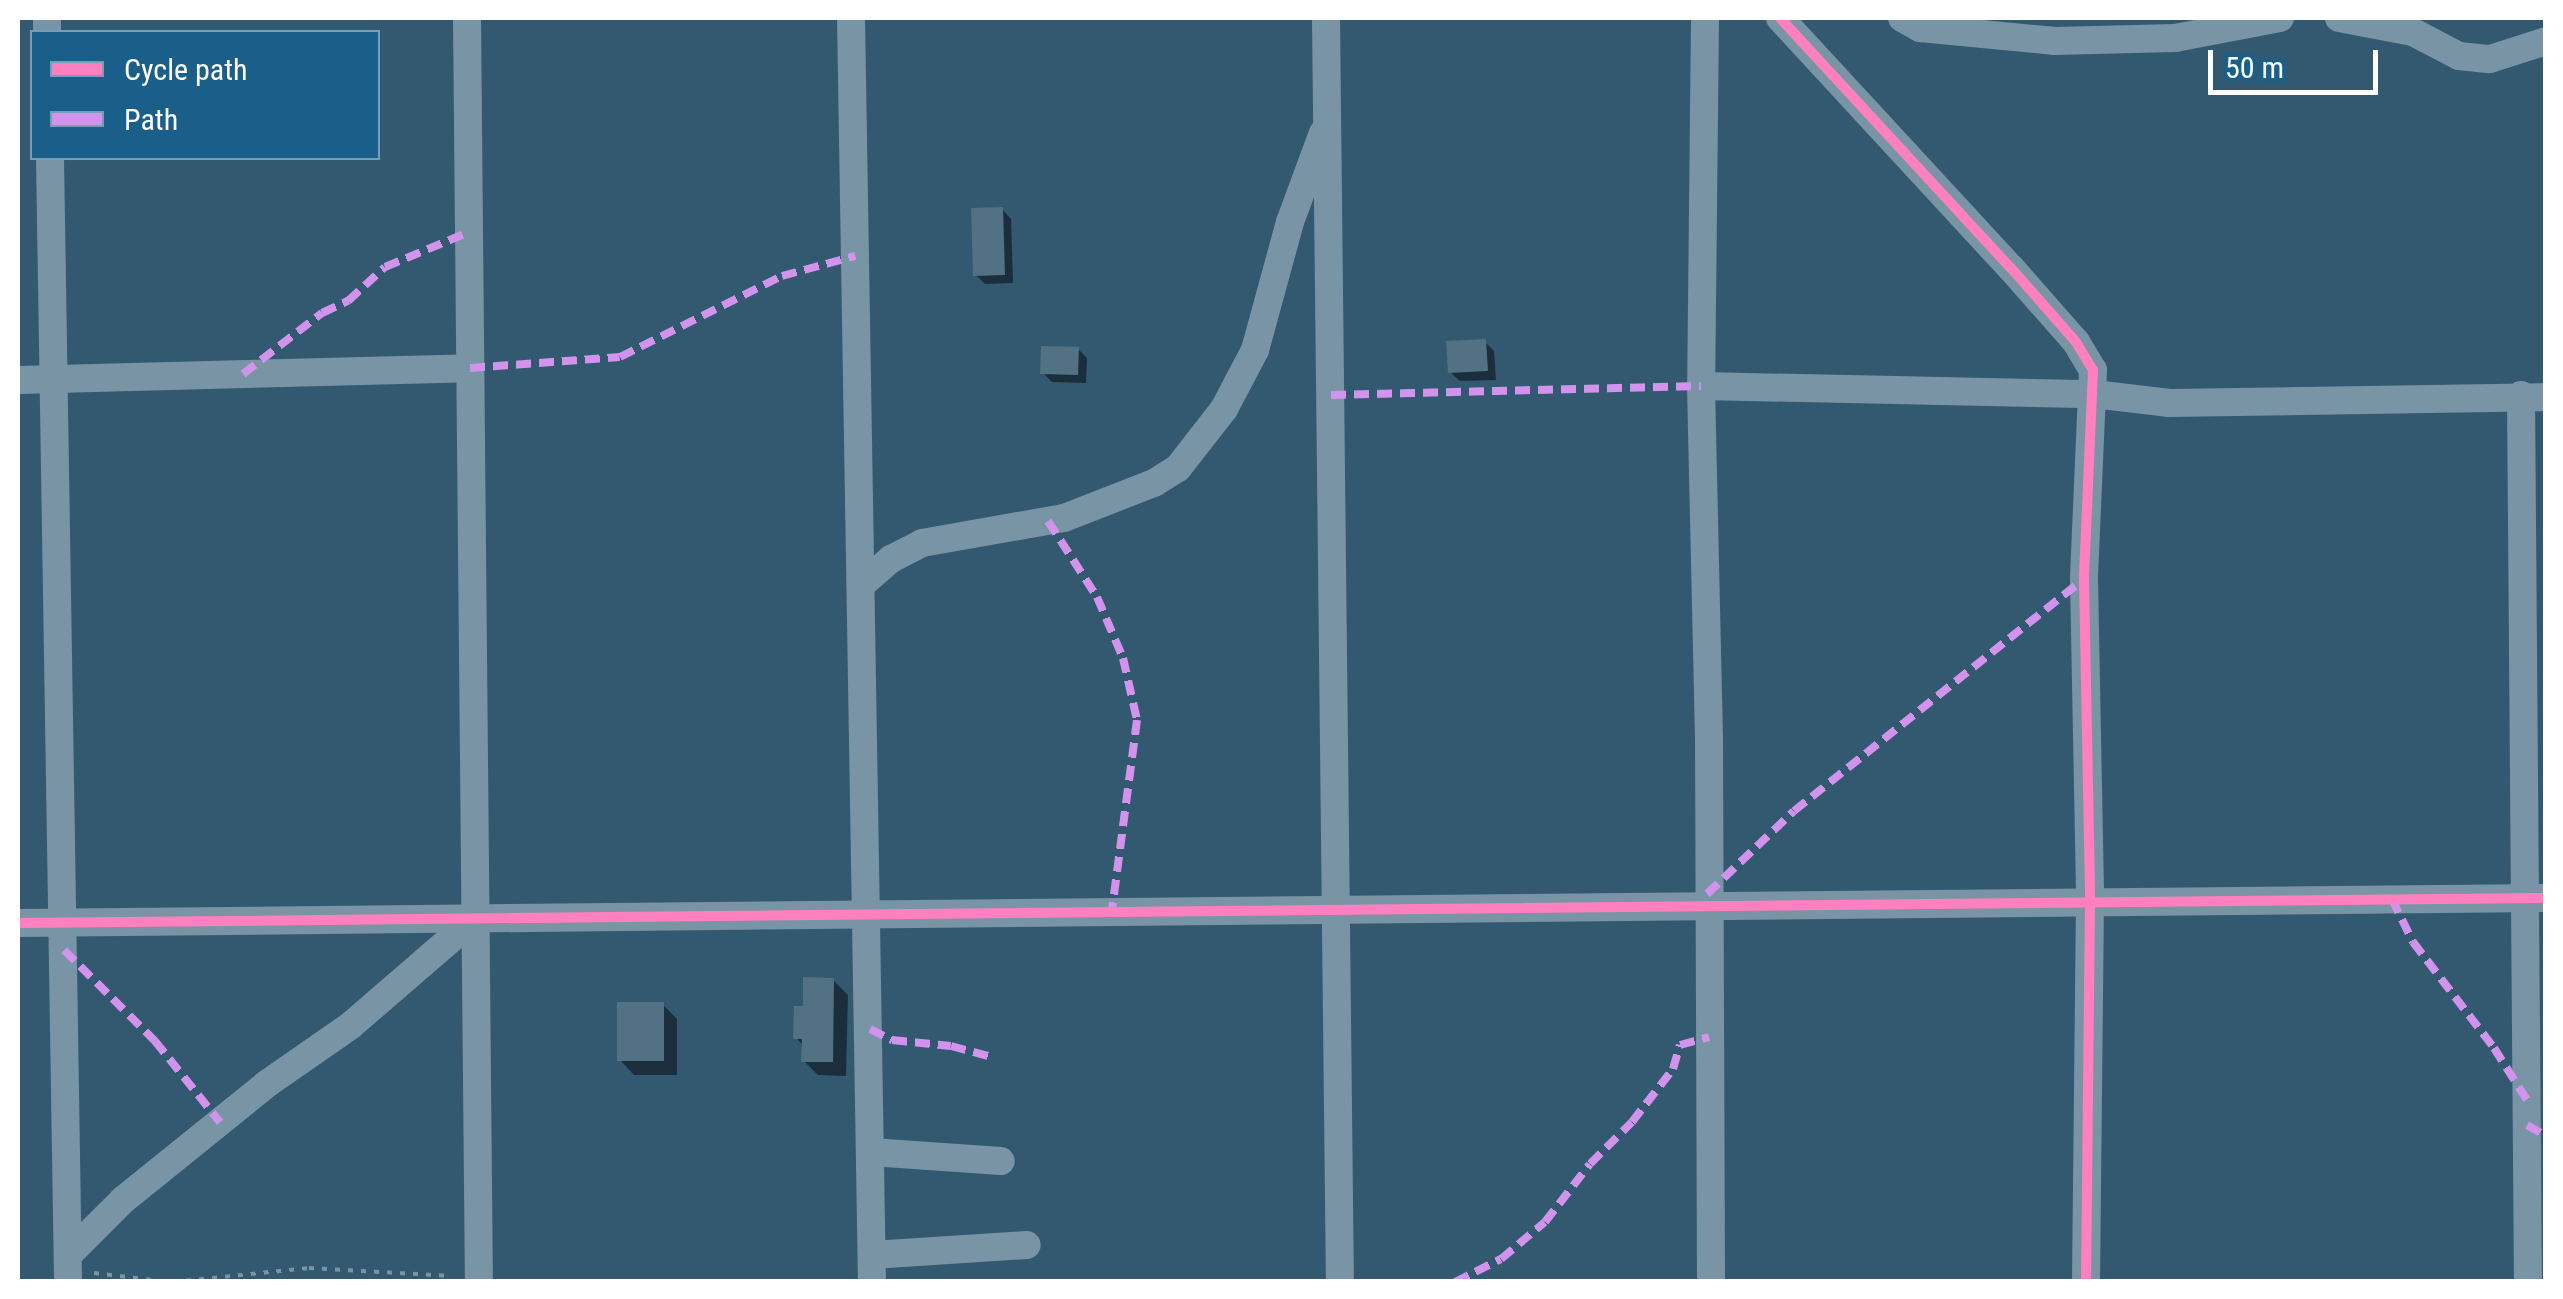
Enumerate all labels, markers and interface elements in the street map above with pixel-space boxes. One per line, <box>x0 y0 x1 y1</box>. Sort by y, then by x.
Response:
legend <box>30 30 380 160</box>
scale bar <box>2213 30 2383 92</box>
text: 50 m <box>2225 50 2284 85</box>
text: Cycle path <box>124 52 248 87</box>
text: Path <box>124 102 178 137</box>

